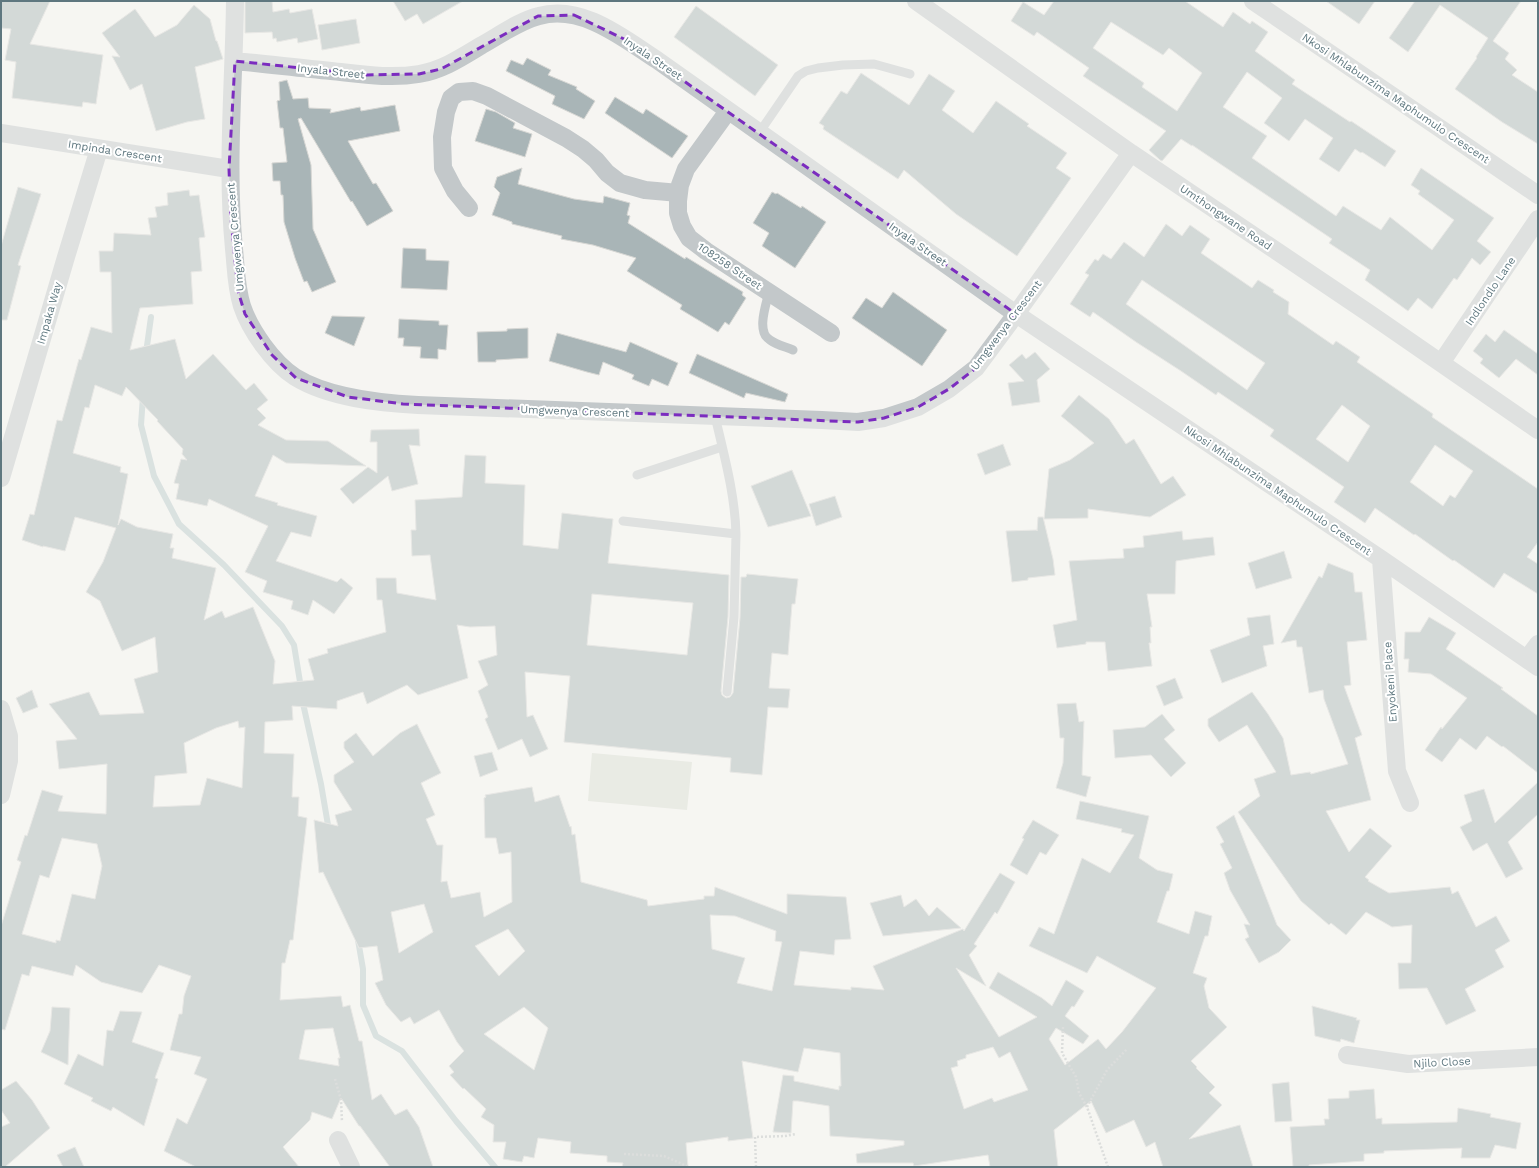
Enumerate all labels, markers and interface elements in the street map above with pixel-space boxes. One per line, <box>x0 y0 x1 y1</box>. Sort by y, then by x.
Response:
street label: Nkosi Mhlabunzima Maphumulo Crescent <box>1300 31 1492 166</box>
street label: Inyala Street <box>621 34 685 83</box>
street label: Inyala Street <box>297 61 366 82</box>
street label: Impinda Crescent <box>67 138 163 165</box>
street label: Umgwenya Crescent <box>224 182 247 292</box>
street label: Umthongwane Road <box>1177 182 1274 253</box>
street label: Inyala Street <box>886 220 950 269</box>
street label: 108258 Street <box>695 240 764 293</box>
street label: Indlondlo Lane <box>1463 254 1518 328</box>
street label: Umgwenya Crescent <box>968 278 1045 373</box>
street label: Impaka Way <box>34 280 65 346</box>
street label: Umgwenya Crescent <box>520 403 630 420</box>
street label: Nkosi Mhlabunzima Maphumulo Crescent <box>1182 423 1374 558</box>
street label: Enyokeni Place <box>1381 641 1400 723</box>
street label: Njilo Close <box>1413 1055 1471 1070</box>

